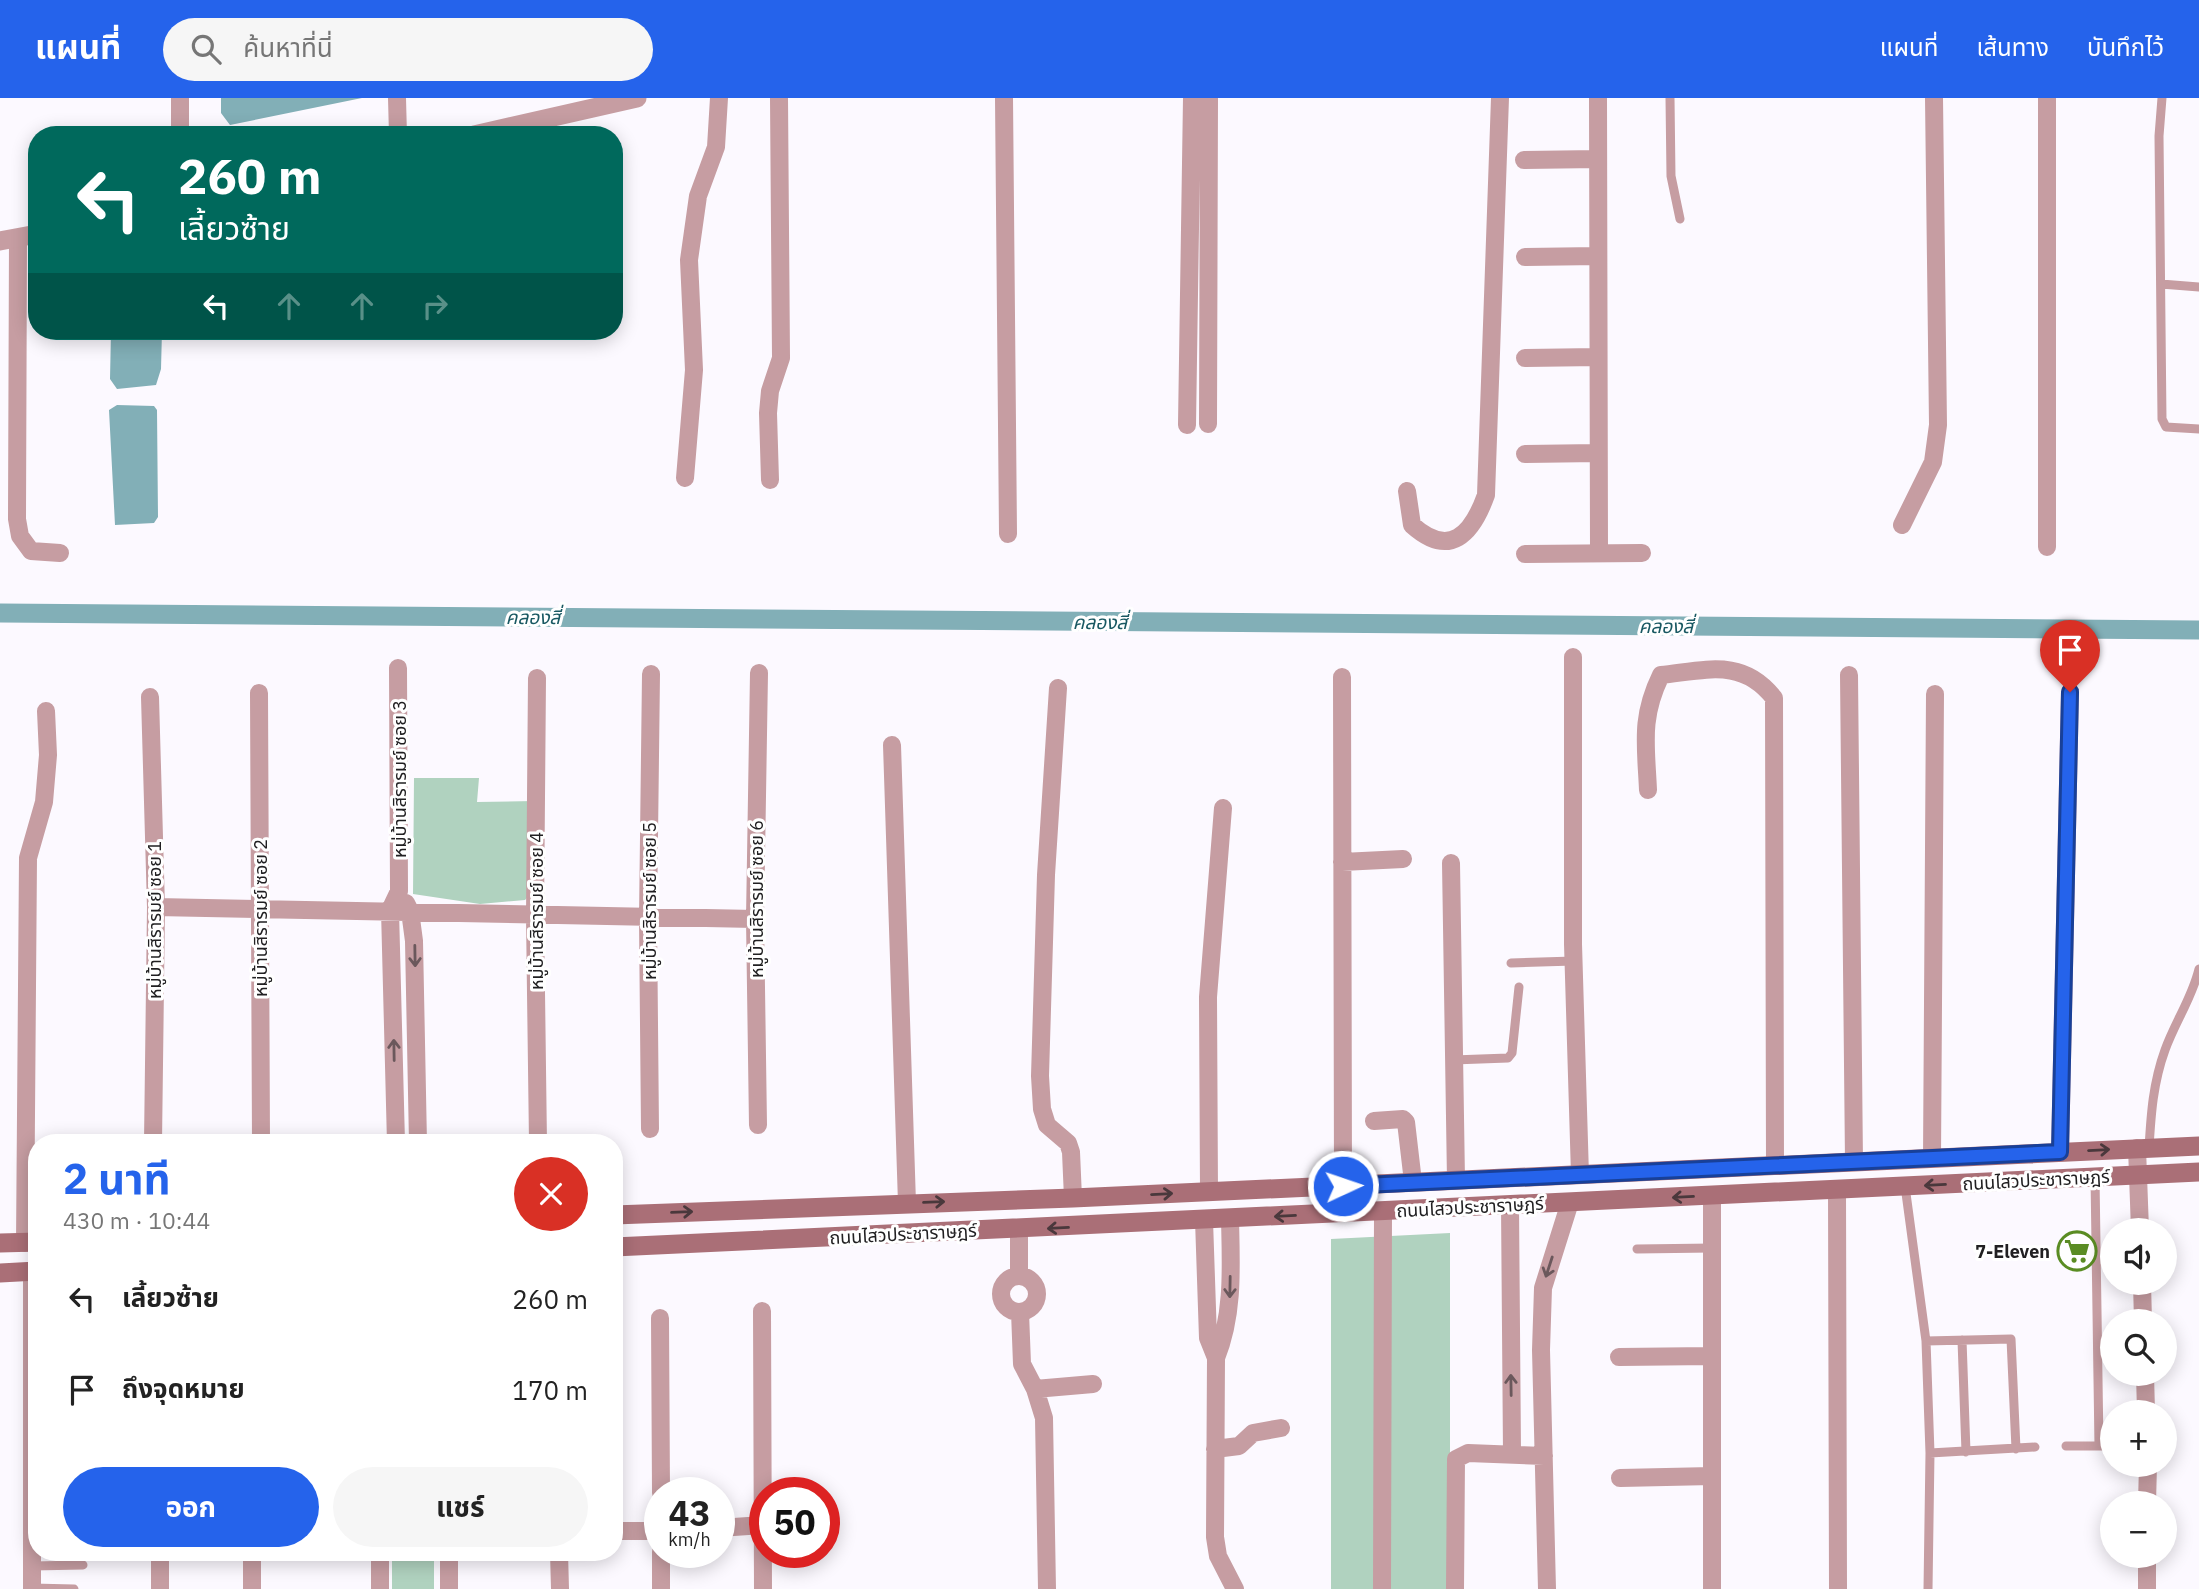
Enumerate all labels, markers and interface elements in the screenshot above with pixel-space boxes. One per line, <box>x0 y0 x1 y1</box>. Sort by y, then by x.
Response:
search box <box>163 18 653 81</box>
text: แผนที่ <box>35 25 121 68</box>
icon: search <box>187 30 225 68</box>
text: ค้นหาที่นี่ <box>243 30 333 64</box>
text: แผนที่ <box>1880 31 1938 63</box>
text: เส้นทาง <box>1976 31 2049 63</box>
text: บันทึกไว้ <box>2087 31 2164 63</box>
text: 260 m <box>178 144 322 207</box>
icon: left <box>63 154 154 245</box>
text: เลี้ยวซ้าย <box>178 207 290 249</box>
icon: left <box>197 287 235 325</box>
icon: ahead <box>270 287 308 325</box>
icon: ahead <box>343 287 381 325</box>
icon: right <box>416 287 454 325</box>
water label: คลองสี่ <box>506 604 564 629</box>
water label: คลองสี่ <box>1073 609 1131 634</box>
water label: คลองสี่ <box>1639 613 1697 638</box>
pin <box>2040 620 2100 692</box>
icon: arrive <box>2051 631 2089 669</box>
street label: หมู่บ้านสิรารมย์ ซอย 3 <box>388 700 412 858</box>
street label: หมู่บ้านสิรารมย์ ซอย 6 <box>745 820 769 978</box>
street label: หมู่บ้านสิรารมย์ ซอย 5 <box>638 822 662 980</box>
street label: หมู่บ้านสิรารมย์ ซอย 4 <box>525 832 549 990</box>
street label: หมู่บ้านสิรารมย์ ซอย 2 <box>249 839 273 997</box>
street label: หมู่บ้านสิรารมย์ ซอย 1 <box>143 841 167 999</box>
one-way arrow <box>408 944 421 967</box>
one-way arrow <box>387 1039 400 1062</box>
one-way arrow <box>2087 1144 2110 1157</box>
position arrow <box>1306 1149 1380 1223</box>
text: 2 นาที <box>63 1151 171 1206</box>
button: close <box>514 1157 588 1231</box>
street label: ถนนไสวประชาราษฎร์ <box>1962 1165 2111 1195</box>
one-way arrow <box>1924 1178 1947 1191</box>
one-way arrow <box>1150 1188 1173 1201</box>
one-way arrow <box>1672 1190 1695 1203</box>
street label: ถนนไสวประชาราษฎร์ <box>1396 1192 1545 1222</box>
one-way arrow <box>922 1195 945 1209</box>
text: 430 m · 10:44 <box>63 1205 210 1235</box>
one-way arrow <box>671 1206 694 1219</box>
one-way arrow <box>1274 1210 1297 1223</box>
map controls <box>2100 1218 2177 1568</box>
button: sound <box>2100 1218 2177 1295</box>
street label: ถนนไสวประชาราษฎร์ <box>829 1219 978 1249</box>
one-way arrow <box>1046 1221 1069 1234</box>
supermarket icon: 7-Eleven <box>2056 1230 2098 1272</box>
place label: 7-Eleven <box>1975 1240 2050 1263</box>
one-way arrow <box>1541 1256 1554 1278</box>
one-way arrow <box>1223 1276 1237 1299</box>
icon: left <box>63 1280 101 1318</box>
text: เลี้ยวซ้าย <box>122 1280 219 1314</box>
text: 260 m <box>512 1282 588 1316</box>
button: search <box>2100 1309 2177 1386</box>
icon: arrive <box>63 1371 101 1409</box>
text: ถึงจุดหมาย <box>122 1371 245 1405</box>
text: 170 m <box>512 1373 588 1407</box>
one-way arrow <box>1504 1373 1518 1396</box>
button: + <box>2100 1400 2177 1477</box>
button: ออก <box>63 1467 319 1547</box>
button: แชร์ <box>333 1467 588 1547</box>
speed limit sign: 50 <box>749 1477 840 1568</box>
text: 43 <box>668 1490 711 1536</box>
button: − <box>2100 1491 2177 1568</box>
text: km/h <box>668 1528 711 1551</box>

